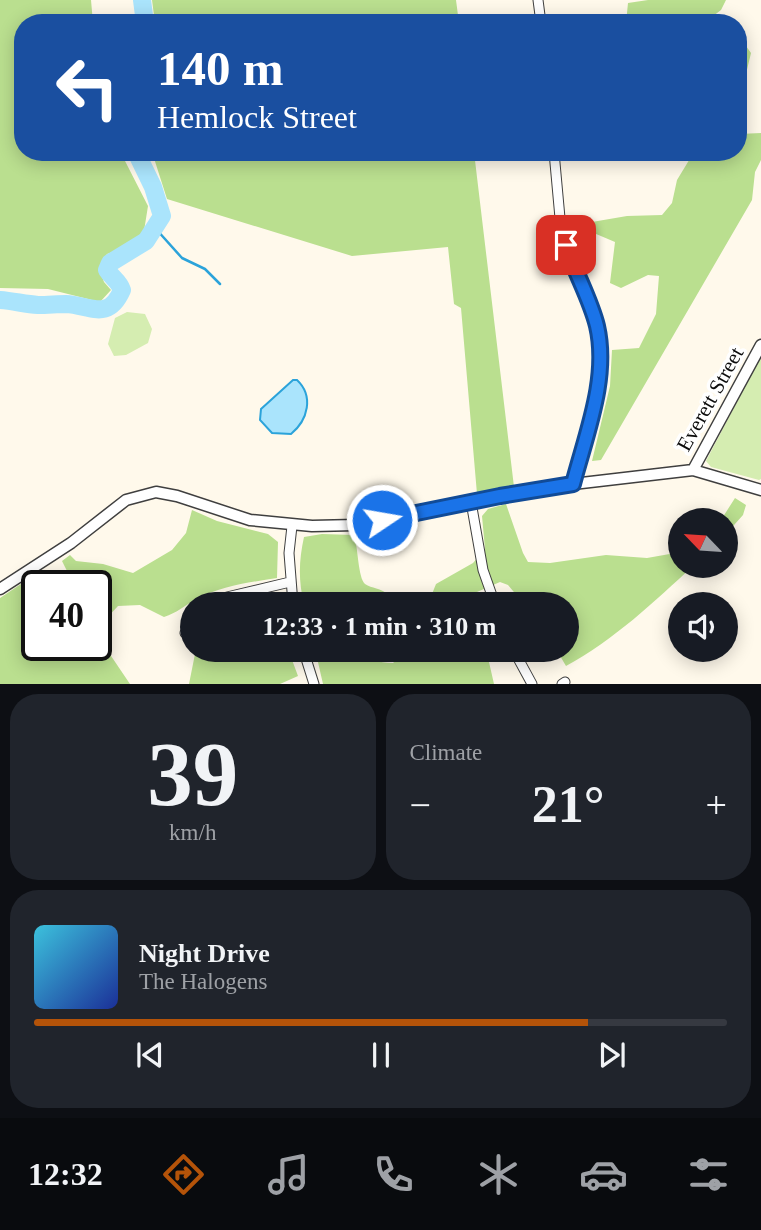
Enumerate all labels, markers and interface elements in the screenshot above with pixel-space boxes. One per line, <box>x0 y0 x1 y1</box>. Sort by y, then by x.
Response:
text: 140 m <box>157 41 284 96</box>
icon: left <box>42 42 133 133</box>
text: Hemlock Street <box>157 99 357 135</box>
pin <box>536 215 596 275</box>
icon: arrive <box>547 226 585 264</box>
street label: Everett Street <box>672 343 748 455</box>
position arrow <box>345 483 419 557</box>
north arrow <box>668 508 738 578</box>
map controls <box>668 508 738 662</box>
speed limit sign: 40 <box>21 570 112 661</box>
button: sound <box>668 592 738 662</box>
text: 12:33 · 1 min · 310 m <box>263 612 497 641</box>
text: 39 <box>147 724 238 825</box>
text: Climate <box>410 740 482 765</box>
text: 21° <box>532 776 605 833</box>
text: − <box>410 784 431 826</box>
text: + <box>706 784 727 826</box>
text: km/h <box>169 820 216 845</box>
text: Night Drive <box>139 939 270 968</box>
text: The Halogens <box>139 969 267 994</box>
icon: previous <box>131 1036 169 1074</box>
icon: pause <box>362 1036 400 1074</box>
icon: next <box>593 1036 631 1074</box>
icon: directions <box>159 1150 208 1199</box>
icon: music <box>264 1150 313 1199</box>
icon: phone <box>369 1150 418 1199</box>
icon: climate <box>474 1150 523 1199</box>
icon: car <box>579 1150 628 1199</box>
icon: filters <box>684 1150 733 1199</box>
text: 12:32 <box>28 1156 103 1192</box>

